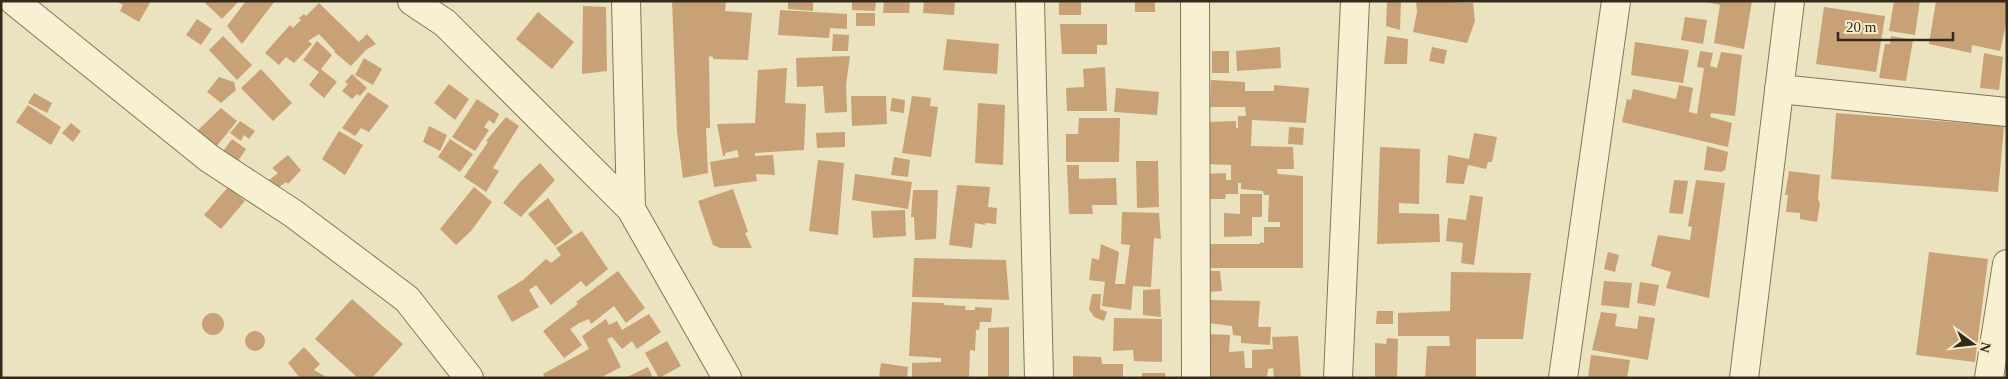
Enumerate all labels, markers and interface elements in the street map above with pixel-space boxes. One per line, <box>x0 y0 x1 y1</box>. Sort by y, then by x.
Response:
scale bar <box>1838 10 1953 42</box>
text: 20 m <box>1846 19 1877 35</box>
north arrow <box>1948 319 1998 369</box>
text: N <box>1977 340 1994 354</box>

